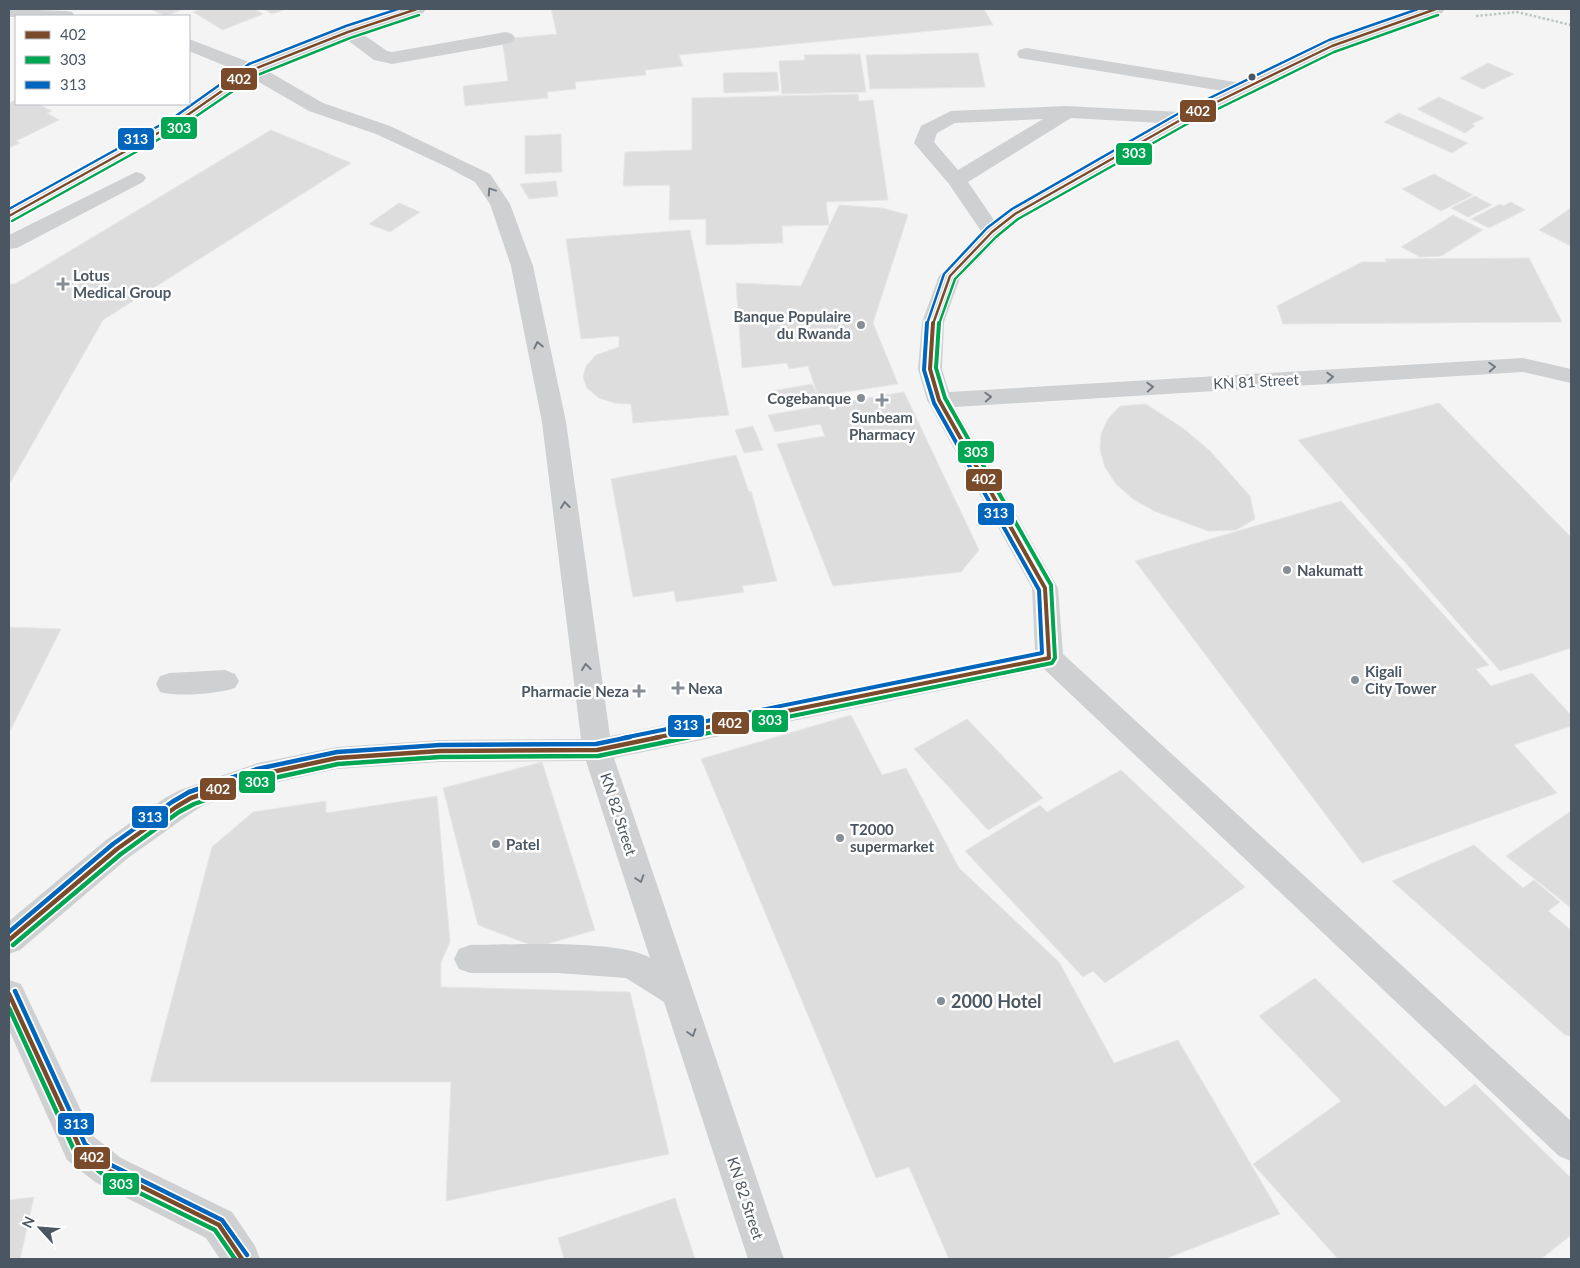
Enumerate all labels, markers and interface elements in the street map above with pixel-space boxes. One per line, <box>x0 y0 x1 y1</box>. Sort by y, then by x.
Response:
legend <box>15 15 190 105</box>
text: 402 <box>60 25 86 43</box>
text: 303 <box>60 50 86 68</box>
line badge: 402 <box>220 67 258 91</box>
text: 402 <box>227 70 251 87</box>
unlabelled marker <box>1247 72 1257 82</box>
text: 313 <box>60 75 86 93</box>
line badge: 402 <box>1179 99 1217 123</box>
text: 402 <box>1186 102 1210 119</box>
line badge: 303 <box>160 116 198 140</box>
text: 303 <box>167 119 191 136</box>
line badge: 313 <box>117 127 155 151</box>
text: 313 <box>124 130 148 147</box>
line badge: 303 <box>1115 142 1153 166</box>
text: 303 <box>1122 144 1146 161</box>
one-way arrow <box>488 187 497 197</box>
place label: Lotus Medical Group <box>73 266 171 301</box>
marker: Lotus Medical Group <box>57 278 69 290</box>
place label: Banque Populaire du Rwanda <box>733 307 851 342</box>
marker: Banque Populaire du Rwanda <box>855 319 867 331</box>
one-way arrow <box>534 341 544 350</box>
one-way arrow <box>1488 362 1496 373</box>
street label: KN 81 Street <box>1213 370 1300 392</box>
one-way arrow <box>1326 371 1334 382</box>
one-way arrow <box>1146 382 1154 393</box>
place label: Cogebanque <box>767 389 851 407</box>
one-way arrow <box>984 391 992 402</box>
marker: Cogebanque <box>855 392 867 404</box>
marker: Sunbeam Pharmacy <box>876 394 888 406</box>
place label: Sunbeam Pharmacy <box>849 408 915 443</box>
line badge: 303 <box>957 440 995 464</box>
text: 303 <box>964 443 988 460</box>
line badge: 402 <box>965 468 1003 492</box>
text: 402 <box>972 470 996 487</box>
one-way arrow <box>560 501 571 509</box>
line badge: 313 <box>977 502 1015 526</box>
text: 313 <box>984 504 1008 521</box>
place label: Nakumatt <box>1297 561 1364 579</box>
marker: Nakumatt <box>1281 564 1293 576</box>
one-way arrow <box>581 662 592 670</box>
place label: Kigali City Tower <box>1365 662 1437 697</box>
marker: Kigali City Tower <box>1349 674 1361 686</box>
place label: Nexa <box>688 679 723 697</box>
place label: Pharmacie Neza <box>521 682 629 700</box>
marker: Nexa <box>672 682 684 694</box>
marker: Pharmacie Neza <box>633 685 645 697</box>
line badge: 303 <box>751 709 789 733</box>
line badge: 402 <box>711 711 750 735</box>
text: 303 <box>758 711 782 728</box>
line badge: 313 <box>667 714 705 738</box>
text: 402 <box>718 714 742 731</box>
text: 313 <box>674 716 698 733</box>
line badge: 303 <box>238 770 276 794</box>
street label: KN 82 Street <box>597 770 641 858</box>
text: 303 <box>245 773 269 790</box>
line badge: 402 <box>199 777 237 801</box>
text: 402 <box>206 780 230 797</box>
line badge: 313 <box>131 805 169 829</box>
text: 313 <box>138 808 162 825</box>
place label: T2000 supermarket <box>850 820 935 855</box>
marker: T2000 supermarket <box>834 832 846 844</box>
place label: Patel <box>506 835 540 853</box>
marker: Patel <box>490 838 502 850</box>
one-way arrow <box>634 874 644 882</box>
place label: 2000 Hotel <box>951 990 1042 1012</box>
marker: 2000 Hotel <box>935 995 947 1007</box>
one-way arrow <box>686 1028 696 1037</box>
line badge: 313 <box>57 1112 95 1136</box>
text: 313 <box>64 1115 88 1132</box>
line badge: 402 <box>73 1146 111 1170</box>
text: 402 <box>80 1148 104 1165</box>
street label: KN 82 Street <box>724 1154 768 1242</box>
line badge: 303 <box>102 1172 140 1196</box>
text: 303 <box>109 1175 133 1192</box>
north arrow <box>15 1203 65 1253</box>
text: N <box>18 1214 38 1231</box>

